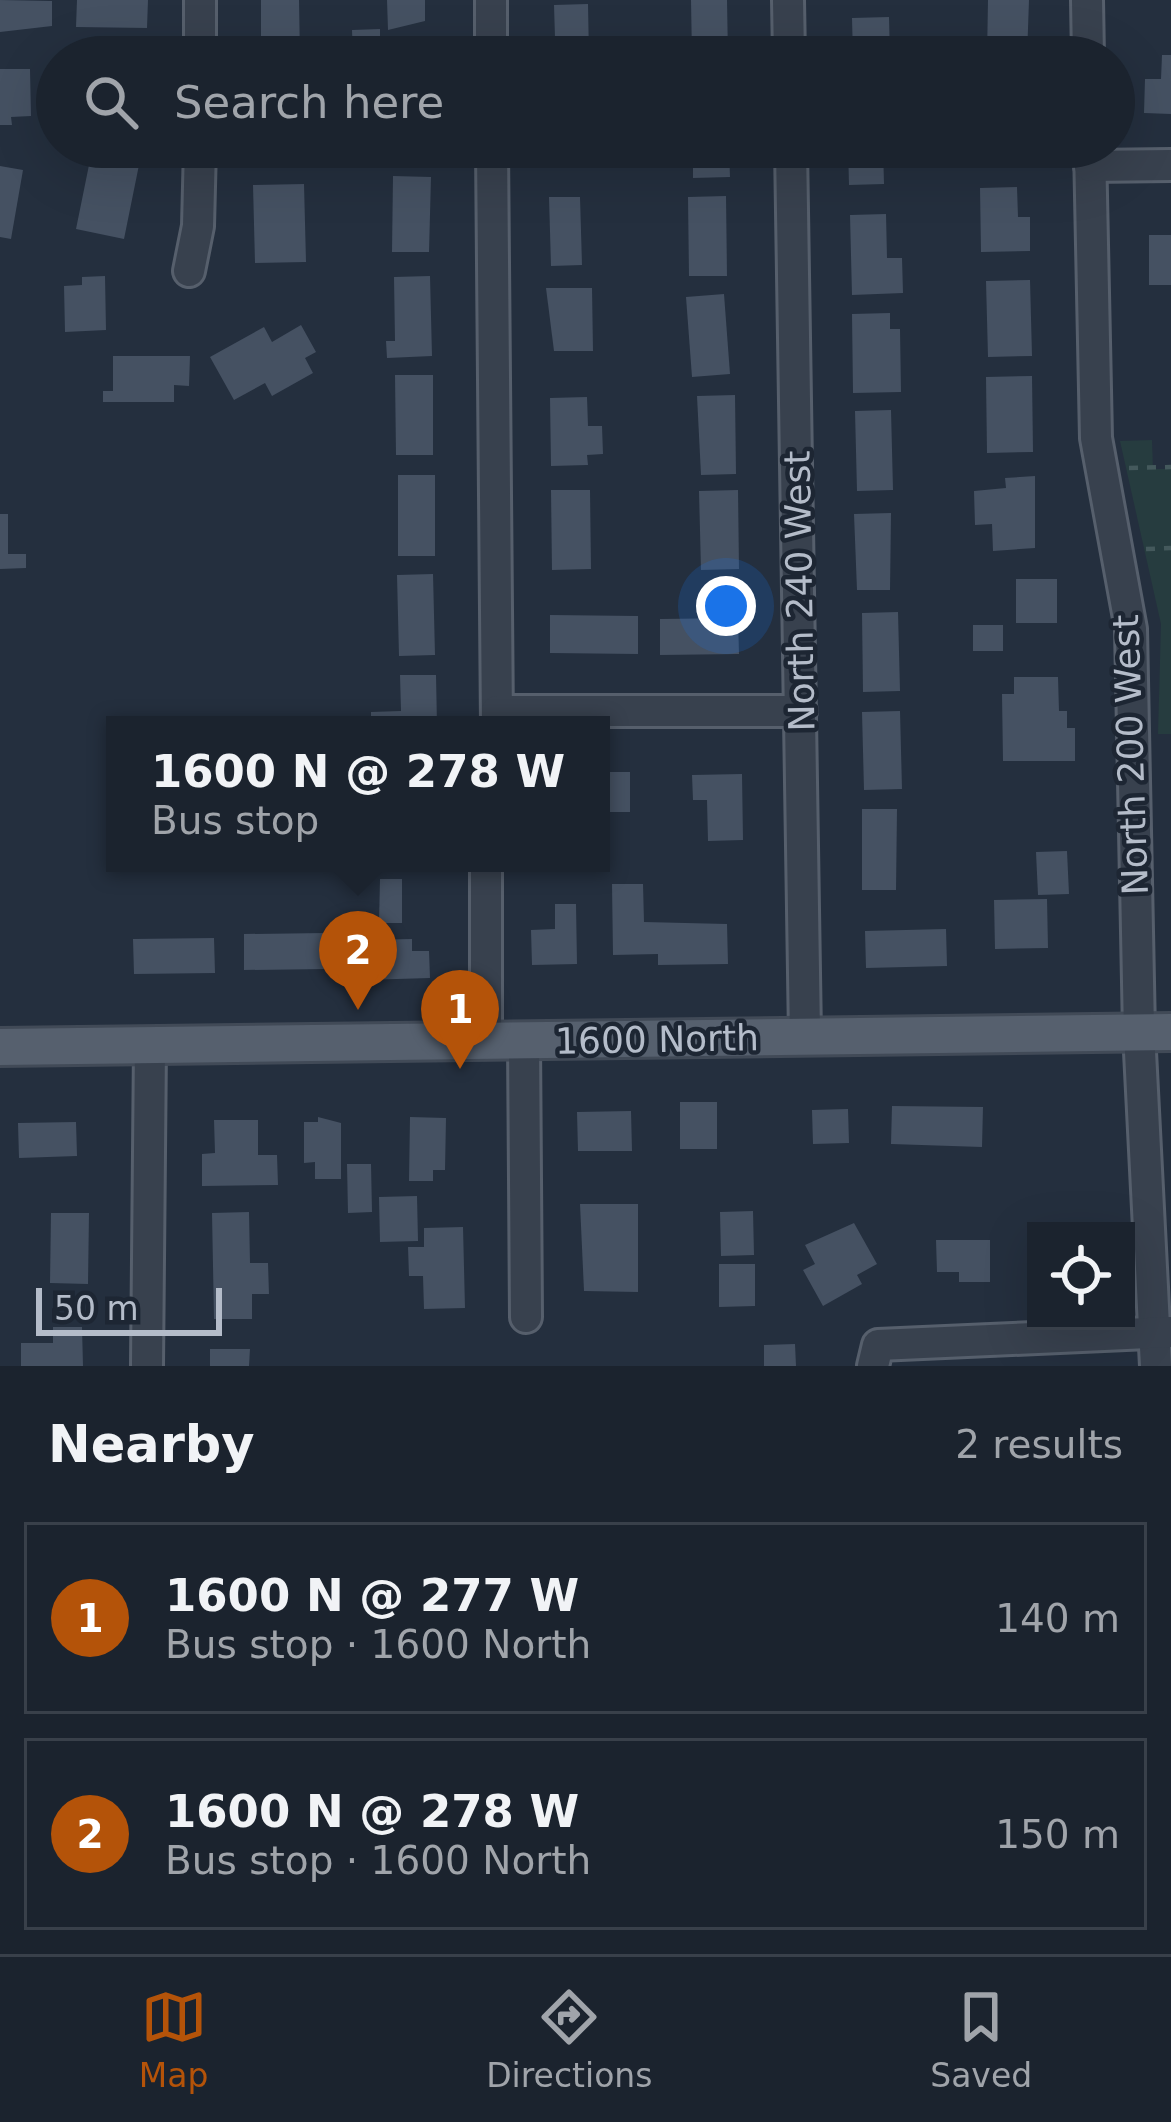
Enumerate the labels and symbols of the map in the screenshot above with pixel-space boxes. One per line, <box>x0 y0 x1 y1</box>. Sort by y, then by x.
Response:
street label: North 240 West <box>777 450 822 732</box>
your location <box>696 576 756 636</box>
street label: North 200 West <box>1105 614 1156 896</box>
pin: 2 <box>319 911 397 1010</box>
pin: 1 <box>421 970 499 1069</box>
street label: 1600 North <box>555 1017 759 1062</box>
scale bar <box>36 1282 222 1335</box>

